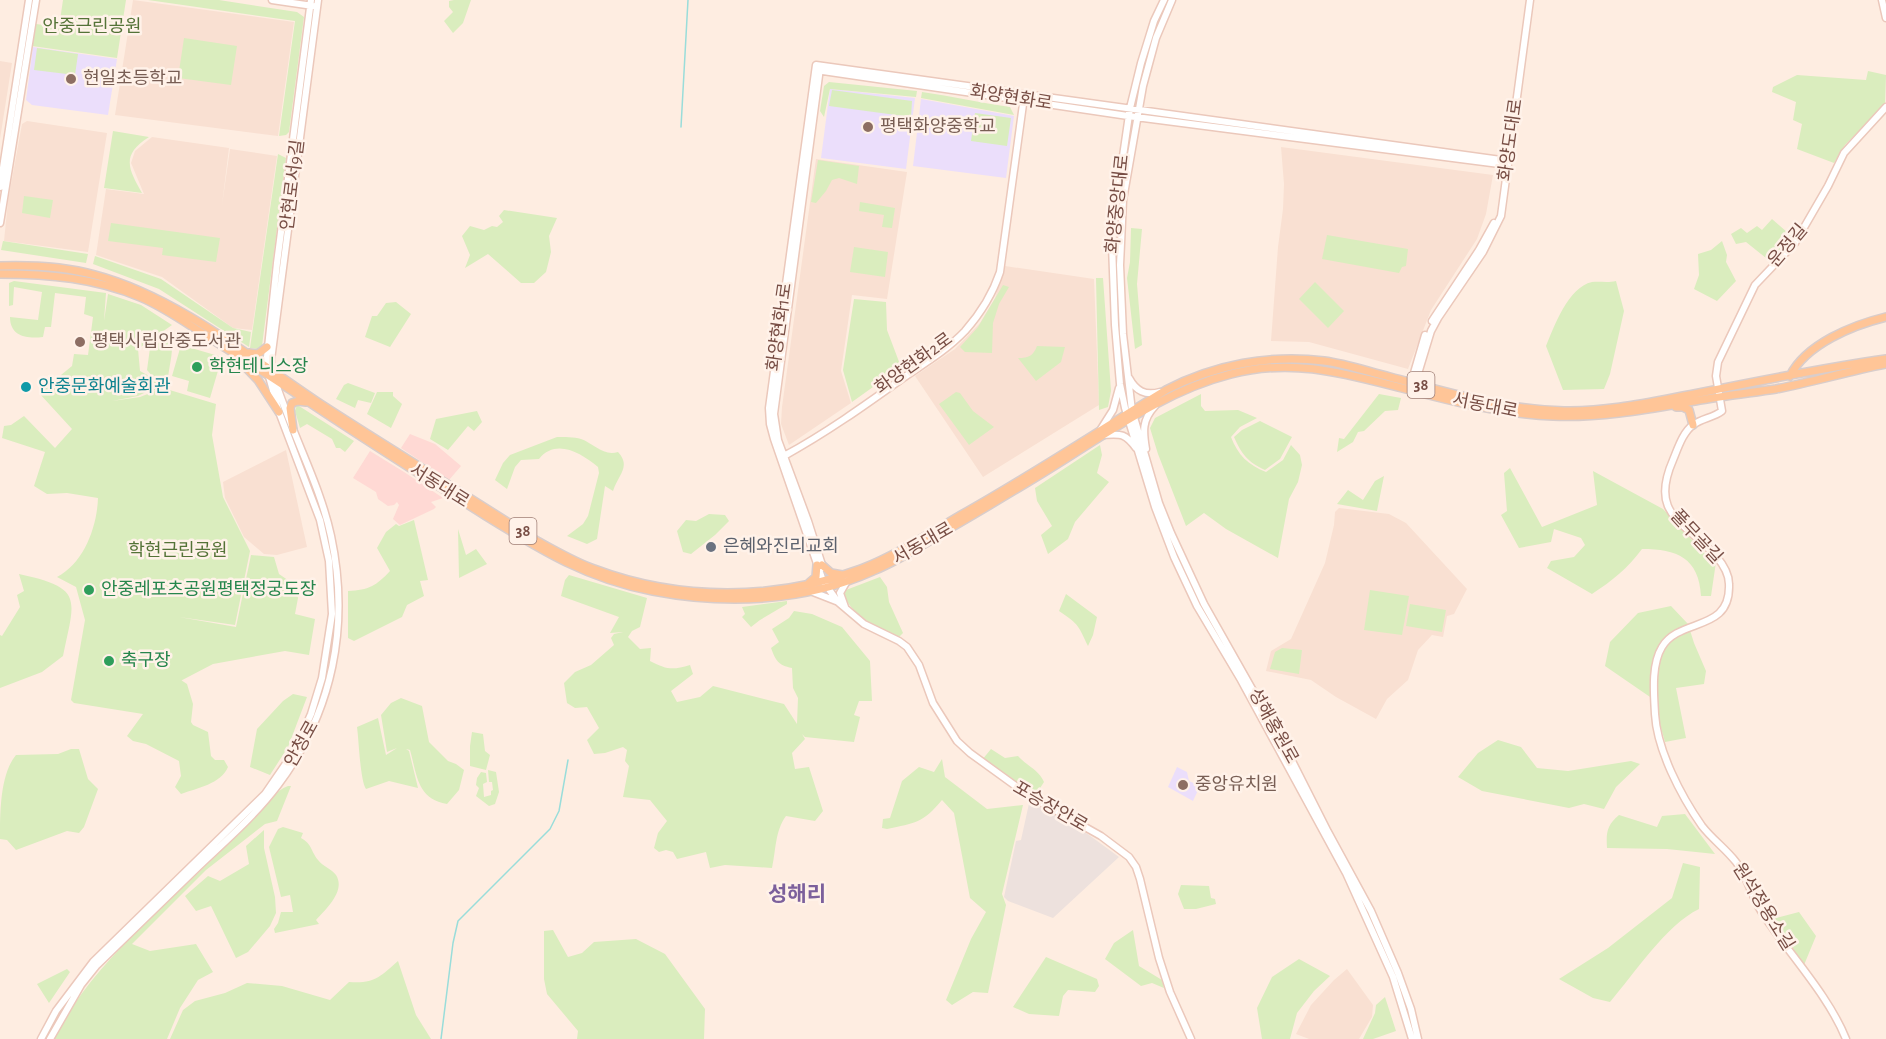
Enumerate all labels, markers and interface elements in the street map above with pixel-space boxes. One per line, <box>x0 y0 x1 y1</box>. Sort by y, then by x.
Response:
park label: 안중근린공원 <box>42 17 142 36</box>
place label: 현일초등학교 <box>83 69 182 88</box>
marker: 현일초등학교 <box>64 72 78 86</box>
street label: 화양현화로 <box>969 82 1053 113</box>
street label: 화양도대로 <box>1495 98 1526 182</box>
place label: 평택화양중학교 <box>880 117 996 136</box>
marker: 평택화양중학교 <box>861 120 875 134</box>
street label: 안현로서9길 <box>278 138 307 231</box>
street label: 화양중앙대로 <box>1102 153 1132 254</box>
street label: 운정길 <box>1764 220 1811 271</box>
street label: 화양현화1로 <box>764 282 795 372</box>
street label: 화양현화2로 <box>871 329 956 398</box>
place label: 평택시립안중도서관 <box>92 331 241 351</box>
marker: 평택시립안중도서관 <box>73 335 87 349</box>
place label: 학현테니스장 <box>209 356 308 376</box>
marker: 학현테니스장 <box>190 360 204 374</box>
road number: 38 <box>1408 372 1434 398</box>
place label: 안중문화예술회관 <box>38 376 171 396</box>
marker: 안중문화예술회관 <box>19 380 33 394</box>
street label: 서동대로 <box>1451 390 1519 421</box>
street label: 서동대로 <box>406 460 472 511</box>
street label: 풀무골길 <box>1667 506 1726 567</box>
road number: 38 <box>510 518 536 544</box>
street label: 서동대로 <box>889 519 956 568</box>
place label: 은혜와진리교회 <box>723 536 839 556</box>
marker: 은혜와진리교회 <box>704 540 718 554</box>
park label: 학현근린공원 <box>128 541 228 560</box>
place label: 안중레포츠공원평택정궁도장 <box>101 579 316 599</box>
marker: 안중레포츠공원평택정궁도장 <box>82 583 96 597</box>
place label: 축구장 <box>121 650 171 670</box>
marker: 축구장 <box>102 654 116 668</box>
street label: 성해홍원로 <box>1245 684 1303 767</box>
street label: 안청로 <box>281 717 322 770</box>
place label: 중앙유치원 <box>1195 774 1278 794</box>
street label: 포승장안로 <box>1010 777 1091 835</box>
marker: 중앙유치원 <box>1176 778 1190 792</box>
street label: 원석정용소길 <box>1729 859 1799 954</box>
district label: 성해리 <box>768 883 826 905</box>

